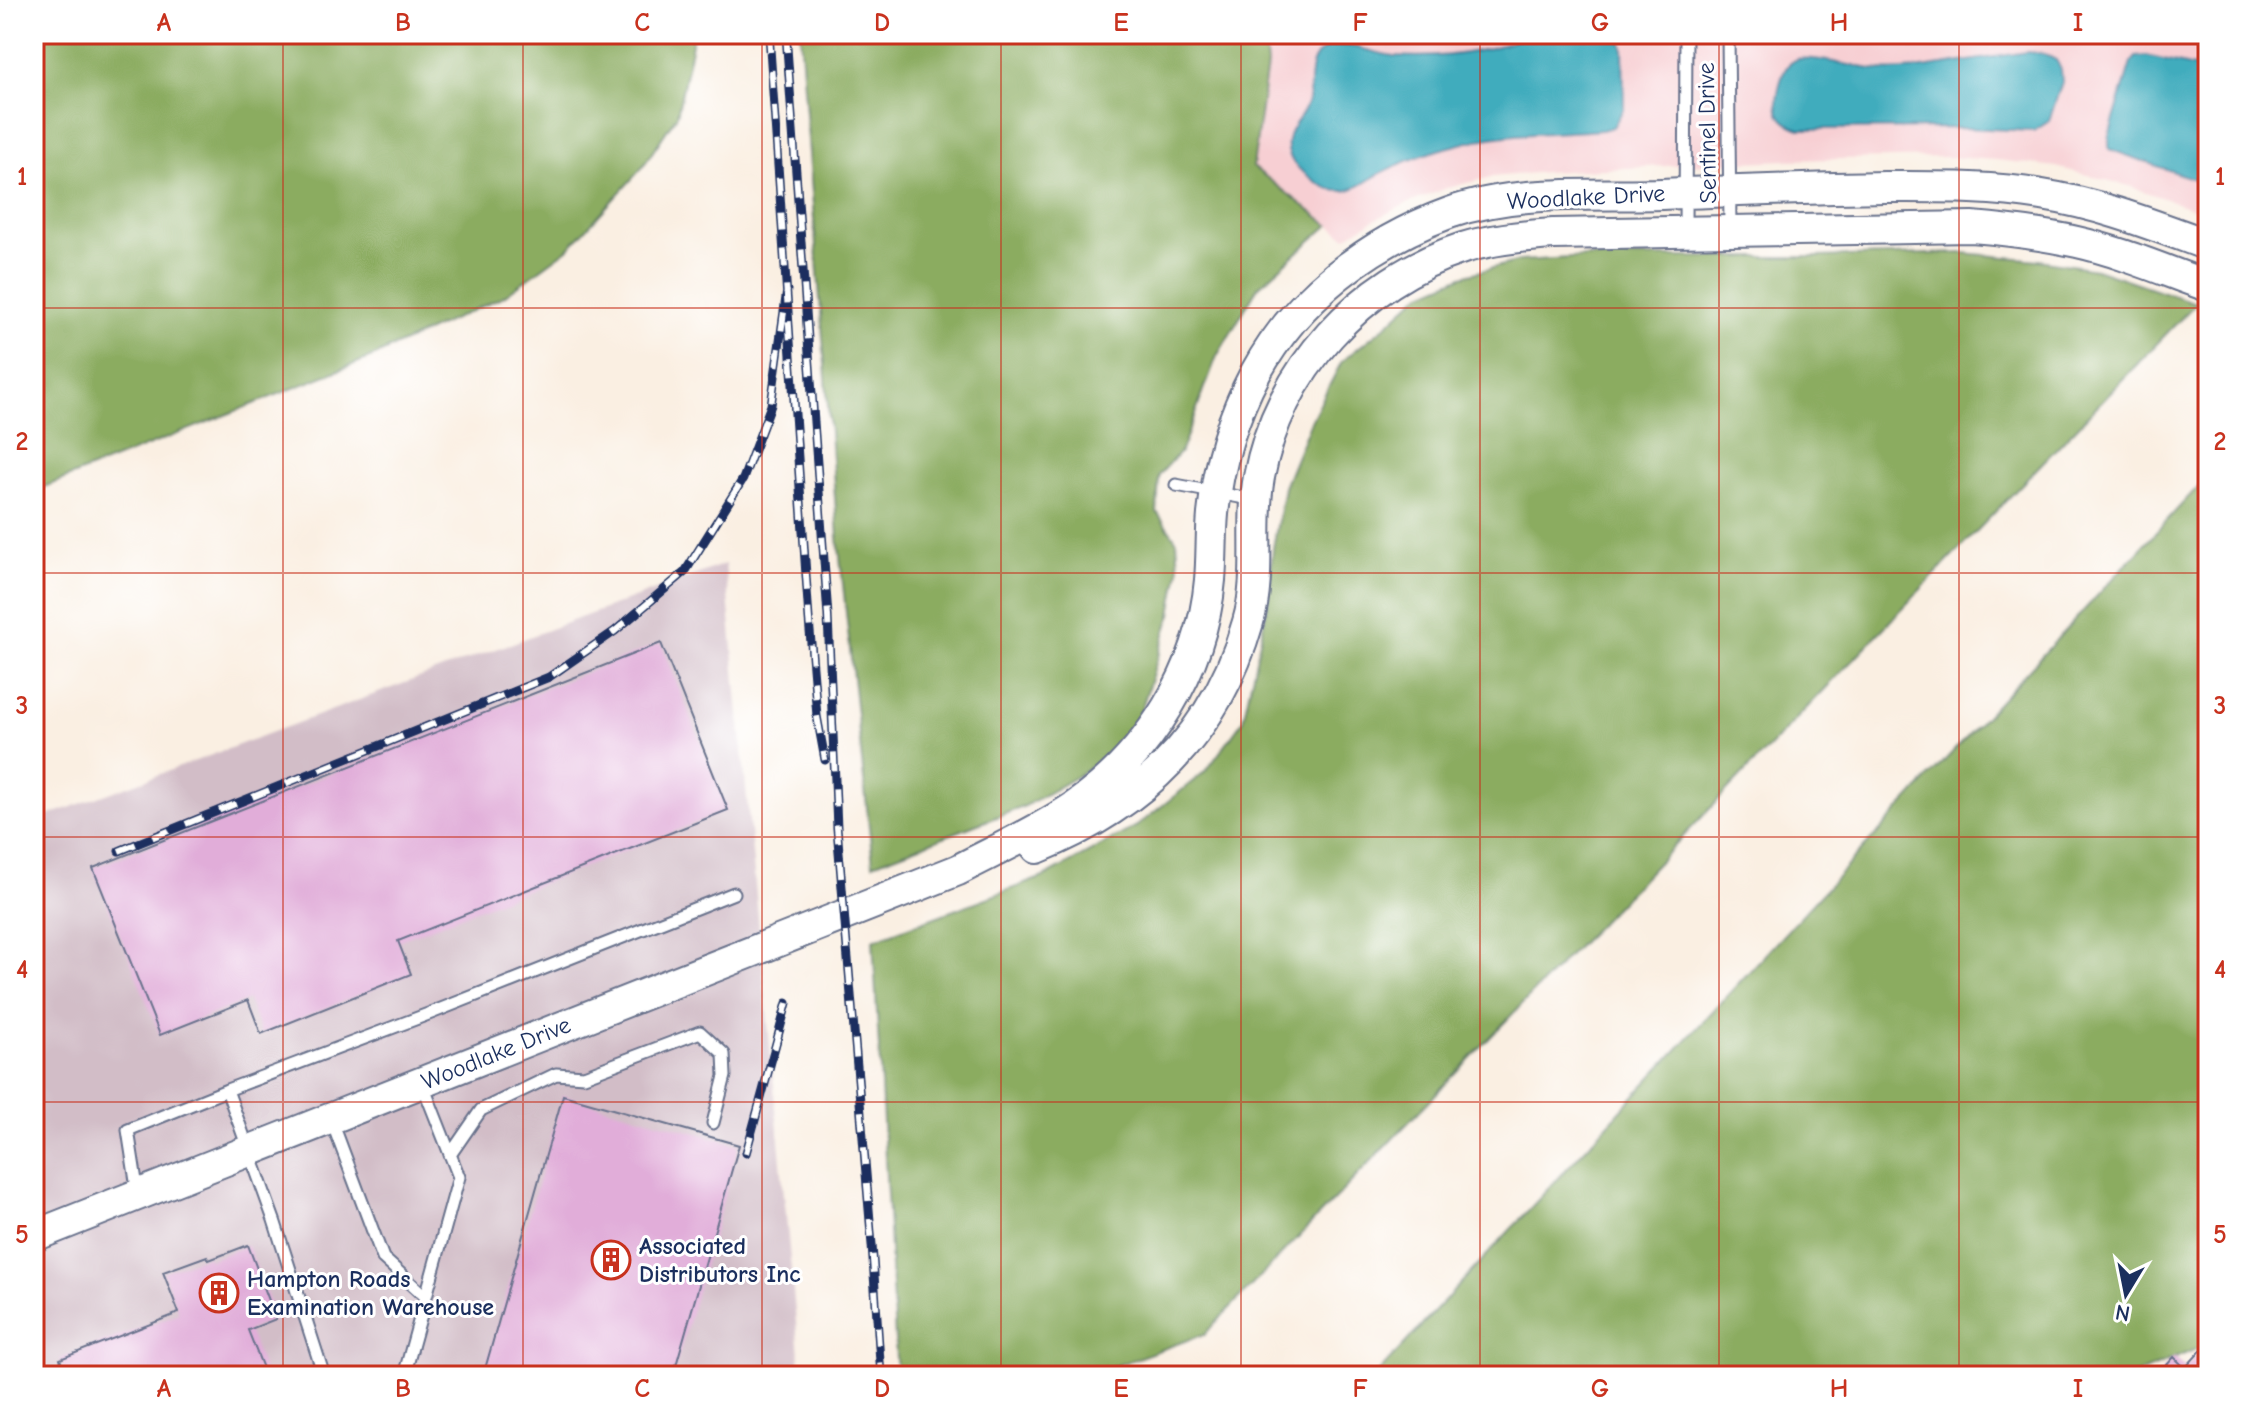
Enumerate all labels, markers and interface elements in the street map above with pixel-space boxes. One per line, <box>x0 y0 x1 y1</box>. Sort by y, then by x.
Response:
text: A <box>157 8 172 38</box>
text: B <box>395 8 411 38</box>
text: C <box>634 8 650 38</box>
text: D <box>874 8 890 38</box>
text: E <box>1113 8 1129 38</box>
text: F <box>1352 8 1368 38</box>
text: G <box>1591 8 1609 38</box>
text: H <box>1830 8 1848 38</box>
text: I <box>2073 8 2083 38</box>
street label: Sentinel Drive <box>1692 62 1722 204</box>
text: 1 <box>17 162 27 192</box>
text: 1 <box>2215 162 2225 192</box>
street label: Woodlake Drive <box>1506 179 1666 215</box>
text: 2 <box>16 427 28 457</box>
text: 2 <box>2214 427 2226 457</box>
text: 3 <box>16 691 28 721</box>
text: 3 <box>2214 691 2226 721</box>
text: 4 <box>16 955 28 985</box>
text: 4 <box>2214 955 2226 985</box>
street label: Woodlake Drive <box>417 1010 575 1096</box>
text: 5 <box>15 1220 29 1250</box>
text: 5 <box>2213 1220 2227 1250</box>
place label: Associated Distributors Inc <box>639 1232 801 1288</box>
building icon: Associated Distributors Inc <box>590 1239 632 1281</box>
north arrow <box>2086 1254 2166 1334</box>
place label: Hampton Roads Examination Warehouse <box>247 1265 494 1321</box>
building icon: Hampton Roads Examination Warehouse <box>198 1272 240 1314</box>
text: N <box>2113 1299 2132 1327</box>
text: A <box>157 1374 172 1404</box>
text: B <box>395 1374 411 1404</box>
text: C <box>634 1374 650 1404</box>
text: D <box>874 1374 890 1404</box>
text: E <box>1113 1374 1129 1404</box>
text: F <box>1352 1374 1368 1404</box>
text: G <box>1591 1374 1609 1404</box>
text: H <box>1830 1374 1848 1404</box>
text: I <box>2073 1374 2083 1404</box>

